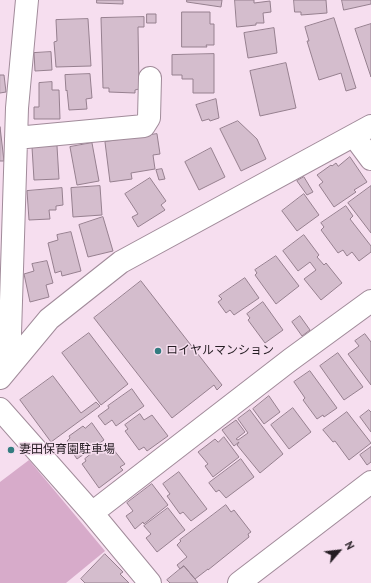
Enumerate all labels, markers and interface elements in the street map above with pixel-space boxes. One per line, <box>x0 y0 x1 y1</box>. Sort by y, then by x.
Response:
place label: ロイヤルマンション <box>166 344 274 358</box>
marker: ロイヤルマンション <box>153 346 163 356</box>
place label: 妻田保育園駐車場 <box>19 443 115 457</box>
marker: 妻田保育園駐車場 <box>6 445 16 455</box>
north arrow <box>319 531 359 571</box>
text: N <box>342 539 357 552</box>

